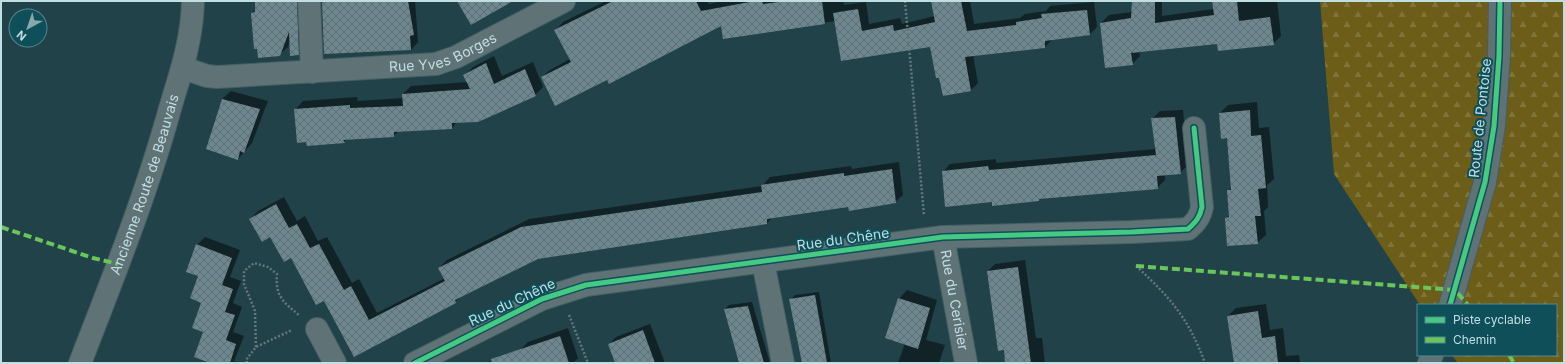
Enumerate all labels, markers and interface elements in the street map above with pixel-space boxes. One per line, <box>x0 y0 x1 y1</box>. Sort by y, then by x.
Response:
north arrow <box>8 8 48 48</box>
text: N <box>14 28 29 44</box>
street label: Rue Yves Borges <box>388 29 499 75</box>
street label: Route de Pontoise <box>1465 57 1494 179</box>
street label: Ancienne Route de Beauvais <box>106 92 182 277</box>
street label: Rue du Chêne <box>796 224 890 253</box>
street label: Rue du Cerisier <box>937 248 972 351</box>
street label: Rue du Chêne <box>466 274 558 329</box>
legend <box>1417 304 1557 356</box>
text: Piste cyclable <box>1453 312 1531 327</box>
text: Chemin <box>1453 332 1496 347</box>

